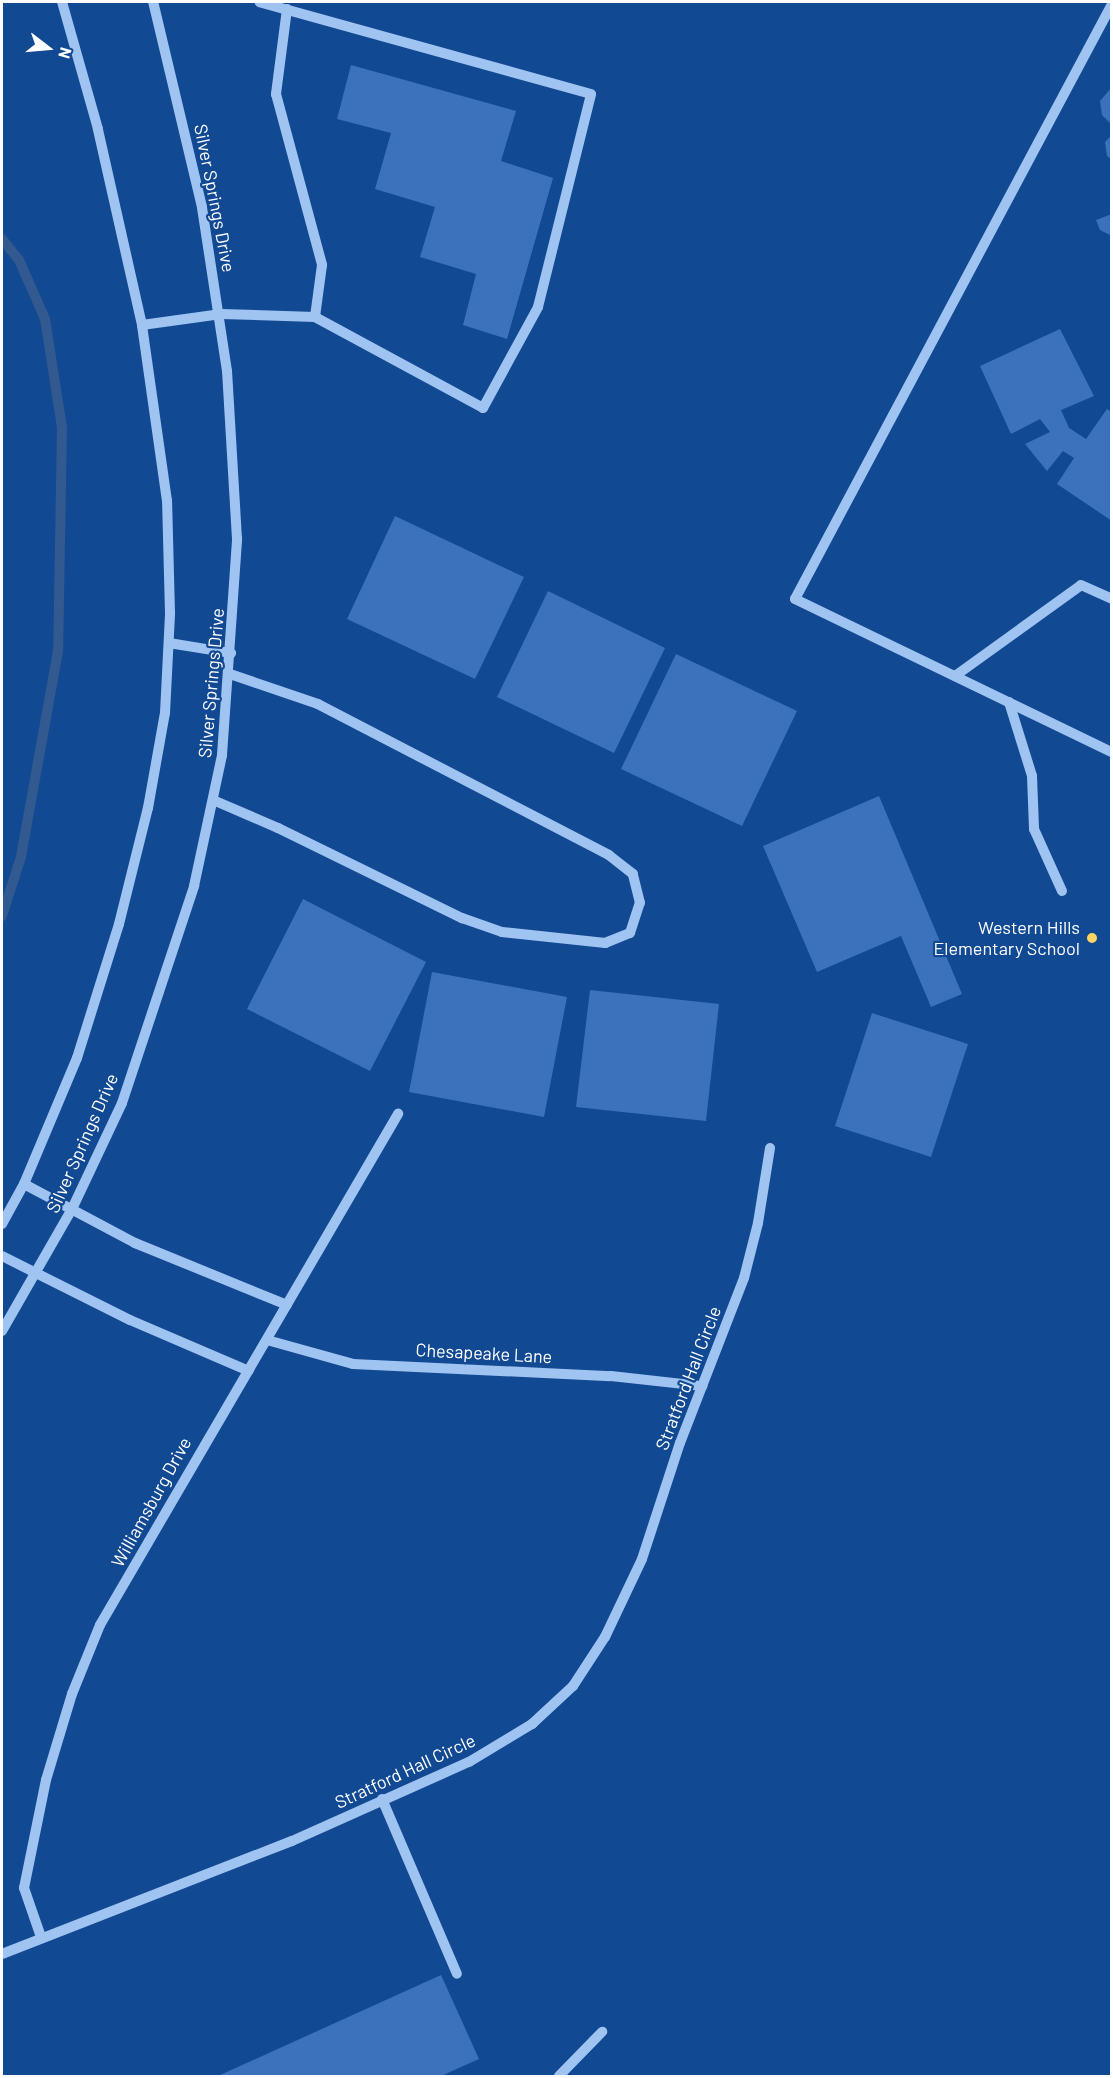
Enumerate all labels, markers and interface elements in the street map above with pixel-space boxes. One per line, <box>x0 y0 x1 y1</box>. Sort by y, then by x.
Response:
north arrow <box>18 18 78 78</box>
text: N <box>55 45 76 61</box>
street label: Silver Springs Drive <box>190 122 240 274</box>
street label: Silver Springs Drive <box>194 607 228 759</box>
place label: Western Hills Elementary School <box>933 917 1080 960</box>
marker: Western Hills Elementary School <box>1085 931 1099 945</box>
street label: Silver Springs Drive <box>42 1070 122 1216</box>
street label: Stratford Hall Circle <box>651 1303 725 1453</box>
street label: Chesapeake Lane <box>415 1339 553 1367</box>
street label: Williamsburg Drive <box>106 1433 196 1571</box>
street label: Stratford Hall Circle <box>331 1729 479 1813</box>

